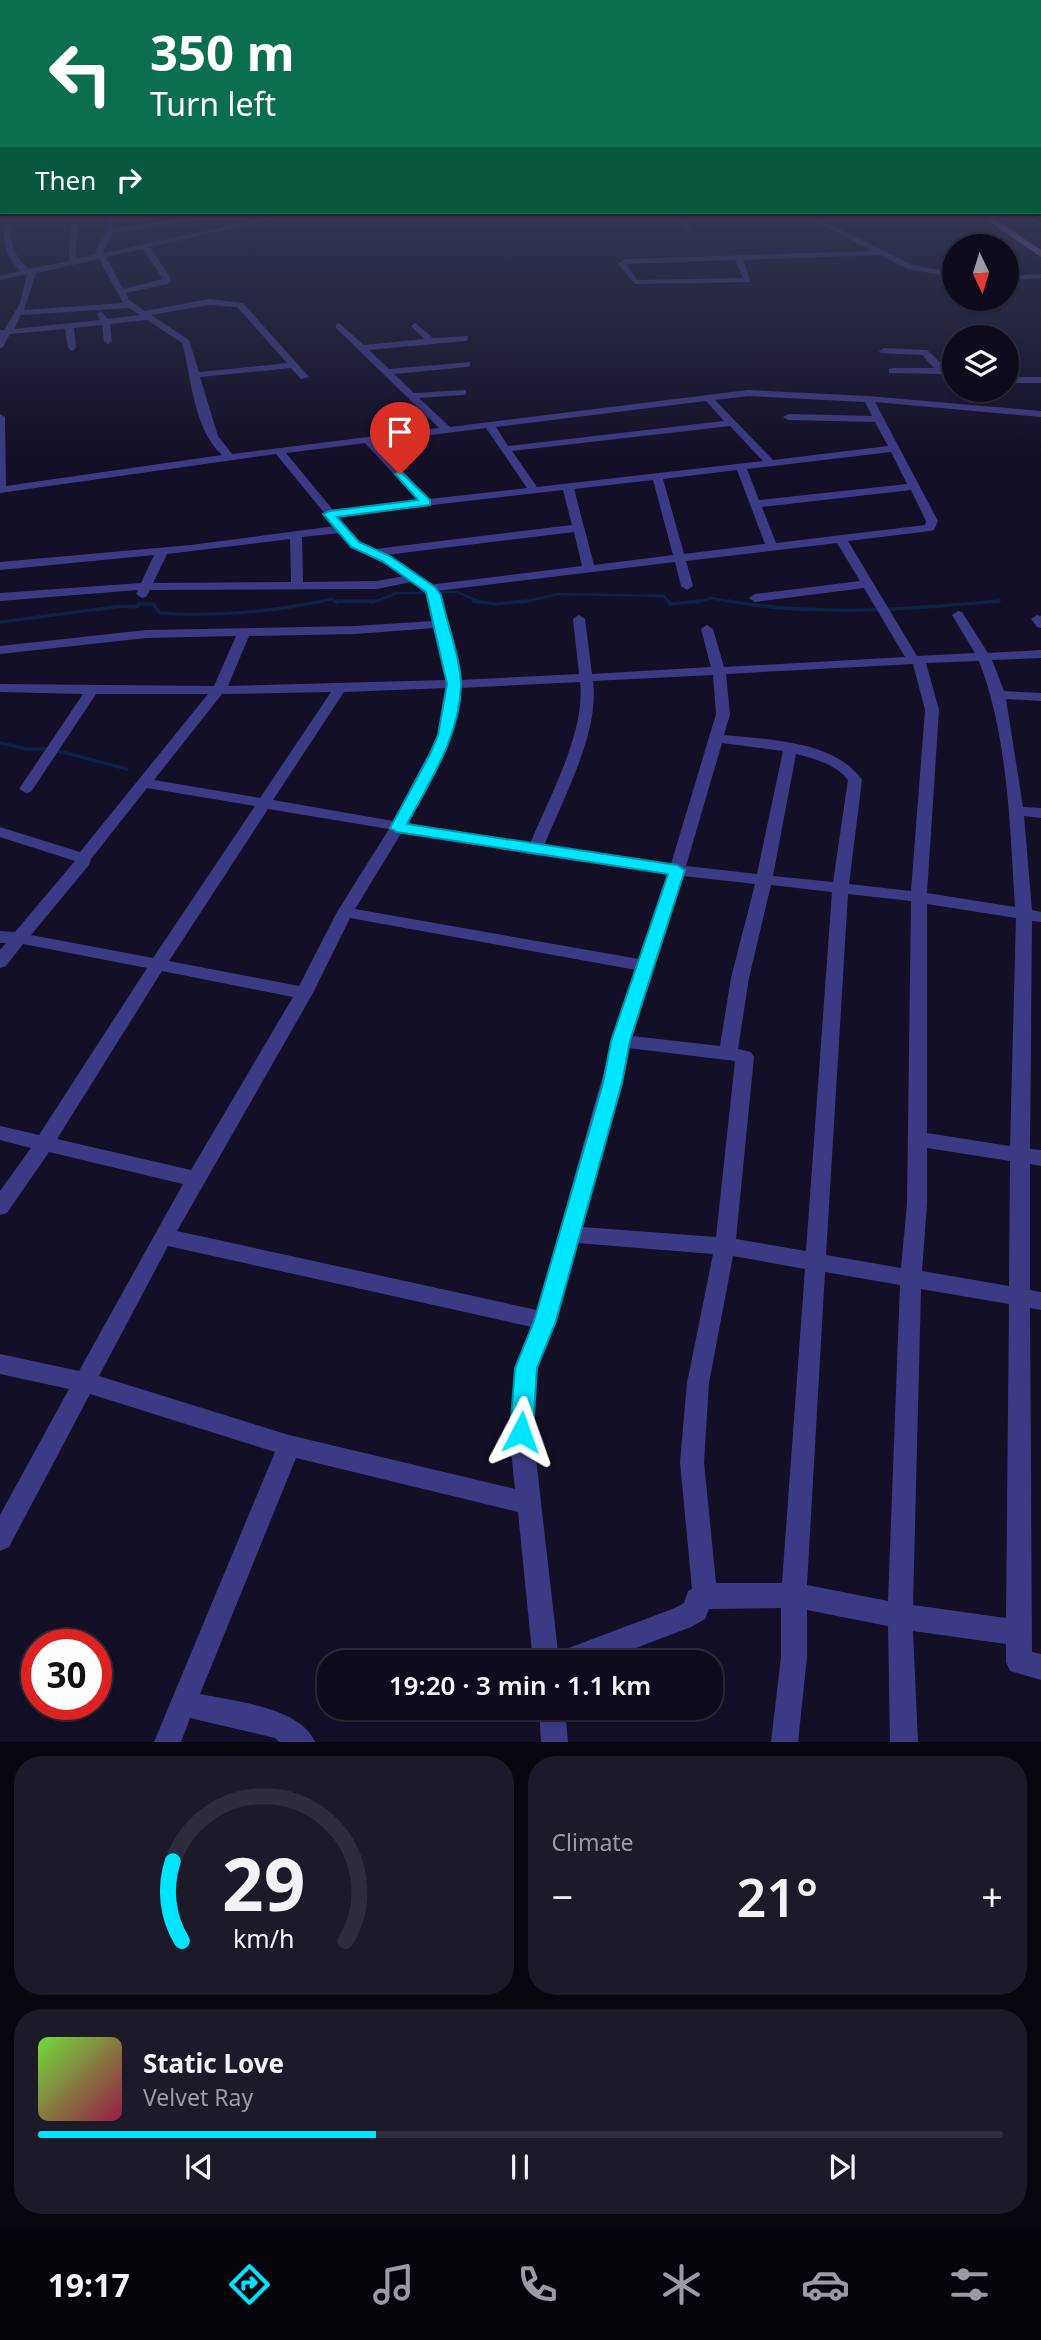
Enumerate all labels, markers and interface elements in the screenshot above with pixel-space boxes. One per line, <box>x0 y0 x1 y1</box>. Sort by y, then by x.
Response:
text: 350 m <box>150 19 295 85</box>
icon: left <box>35 28 126 119</box>
text: Turn left <box>150 82 276 125</box>
icon: right <box>110 161 148 199</box>
text: Then <box>35 162 96 198</box>
north arrow <box>942 234 1018 312</box>
map controls <box>942 234 1019 402</box>
button: layers <box>942 325 1019 402</box>
pin <box>370 402 430 474</box>
icon: arrive <box>381 413 419 451</box>
position arrow <box>484 1395 558 1469</box>
speed limit sign: 30 <box>21 1629 112 1720</box>
text: 19:20 · 3 min · 1.1 km <box>389 1667 651 1703</box>
text: Climate <box>552 1826 634 1858</box>
text: 29 <box>222 1834 305 1933</box>
text: 21° <box>736 1861 818 1932</box>
text: − <box>552 1870 573 1922</box>
text: + <box>981 1870 1003 1922</box>
text: km/h <box>233 1921 295 1955</box>
text: Static Love <box>143 2045 284 2081</box>
text: Velvet Ray <box>143 2081 253 2113</box>
icon: previous <box>180 2148 218 2186</box>
icon: pause <box>501 2148 539 2186</box>
icon: next <box>823 2148 861 2186</box>
icon: directions <box>225 2260 274 2309</box>
icon: music <box>369 2260 418 2309</box>
icon: phone <box>513 2260 562 2309</box>
icon: climate <box>657 2260 706 2309</box>
icon: car <box>801 2260 850 2309</box>
icon: filters <box>945 2260 994 2309</box>
text: 19:17 <box>47 2263 130 2306</box>

